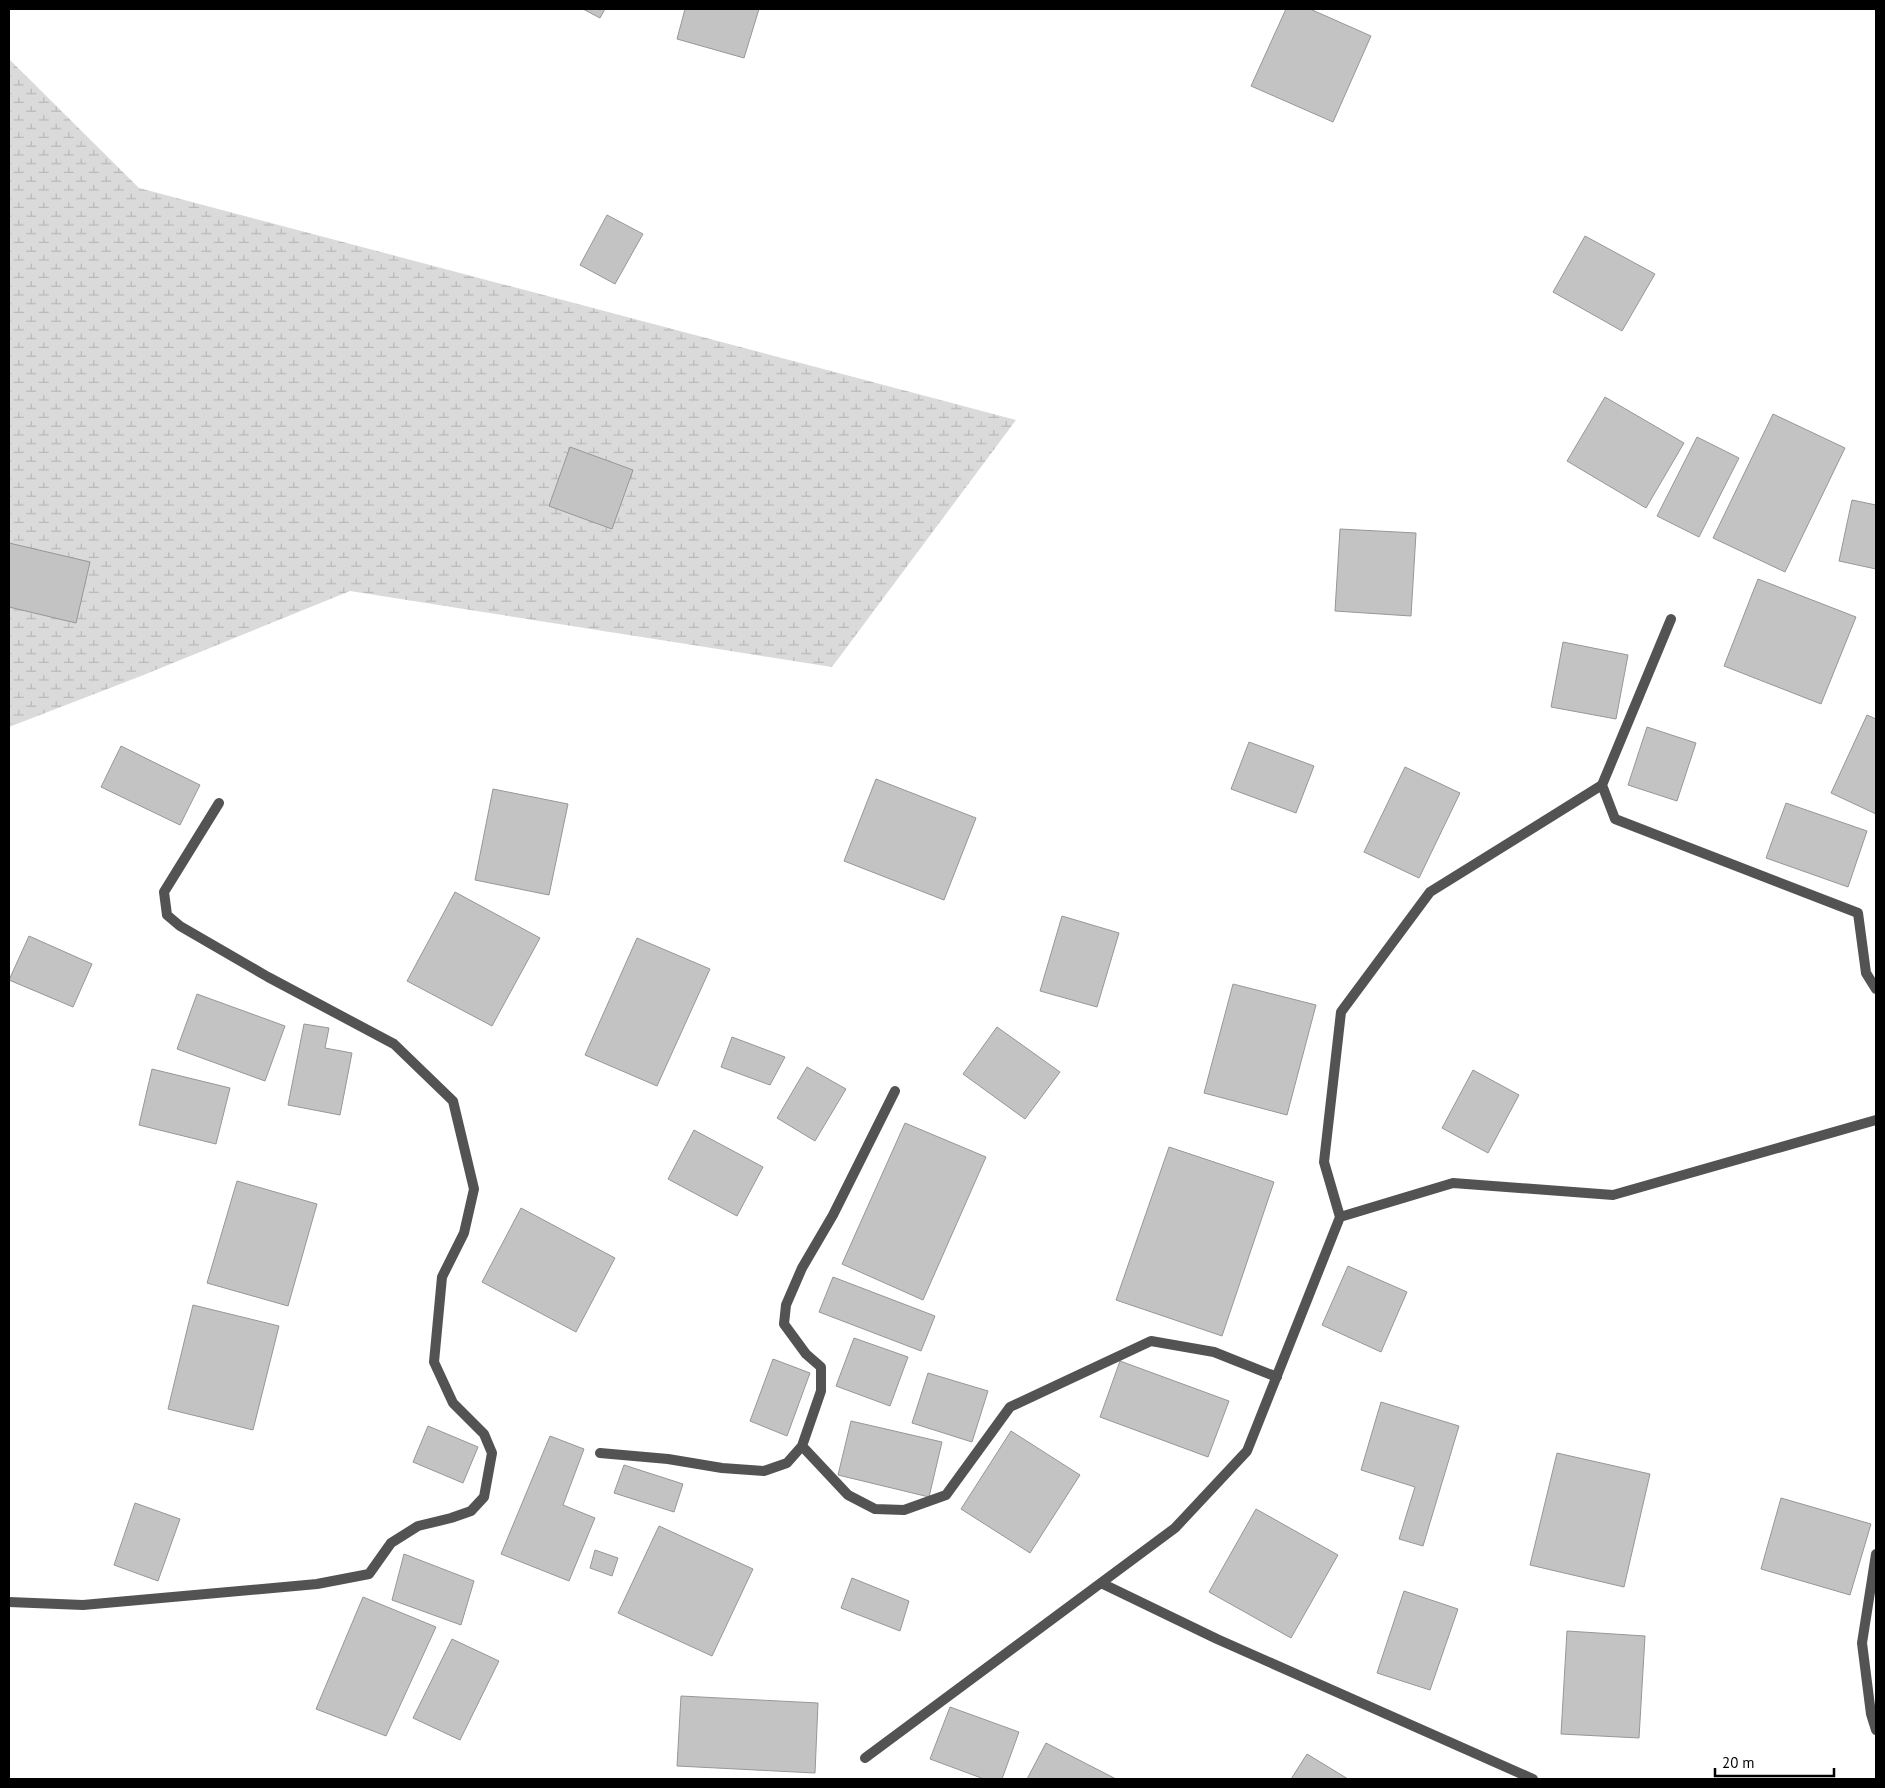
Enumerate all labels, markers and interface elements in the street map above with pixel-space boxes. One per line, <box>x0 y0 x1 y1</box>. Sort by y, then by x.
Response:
scale bar <box>1715 1746 1834 1778</box>
text: 20 m <box>1722 1753 1755 1772</box>

